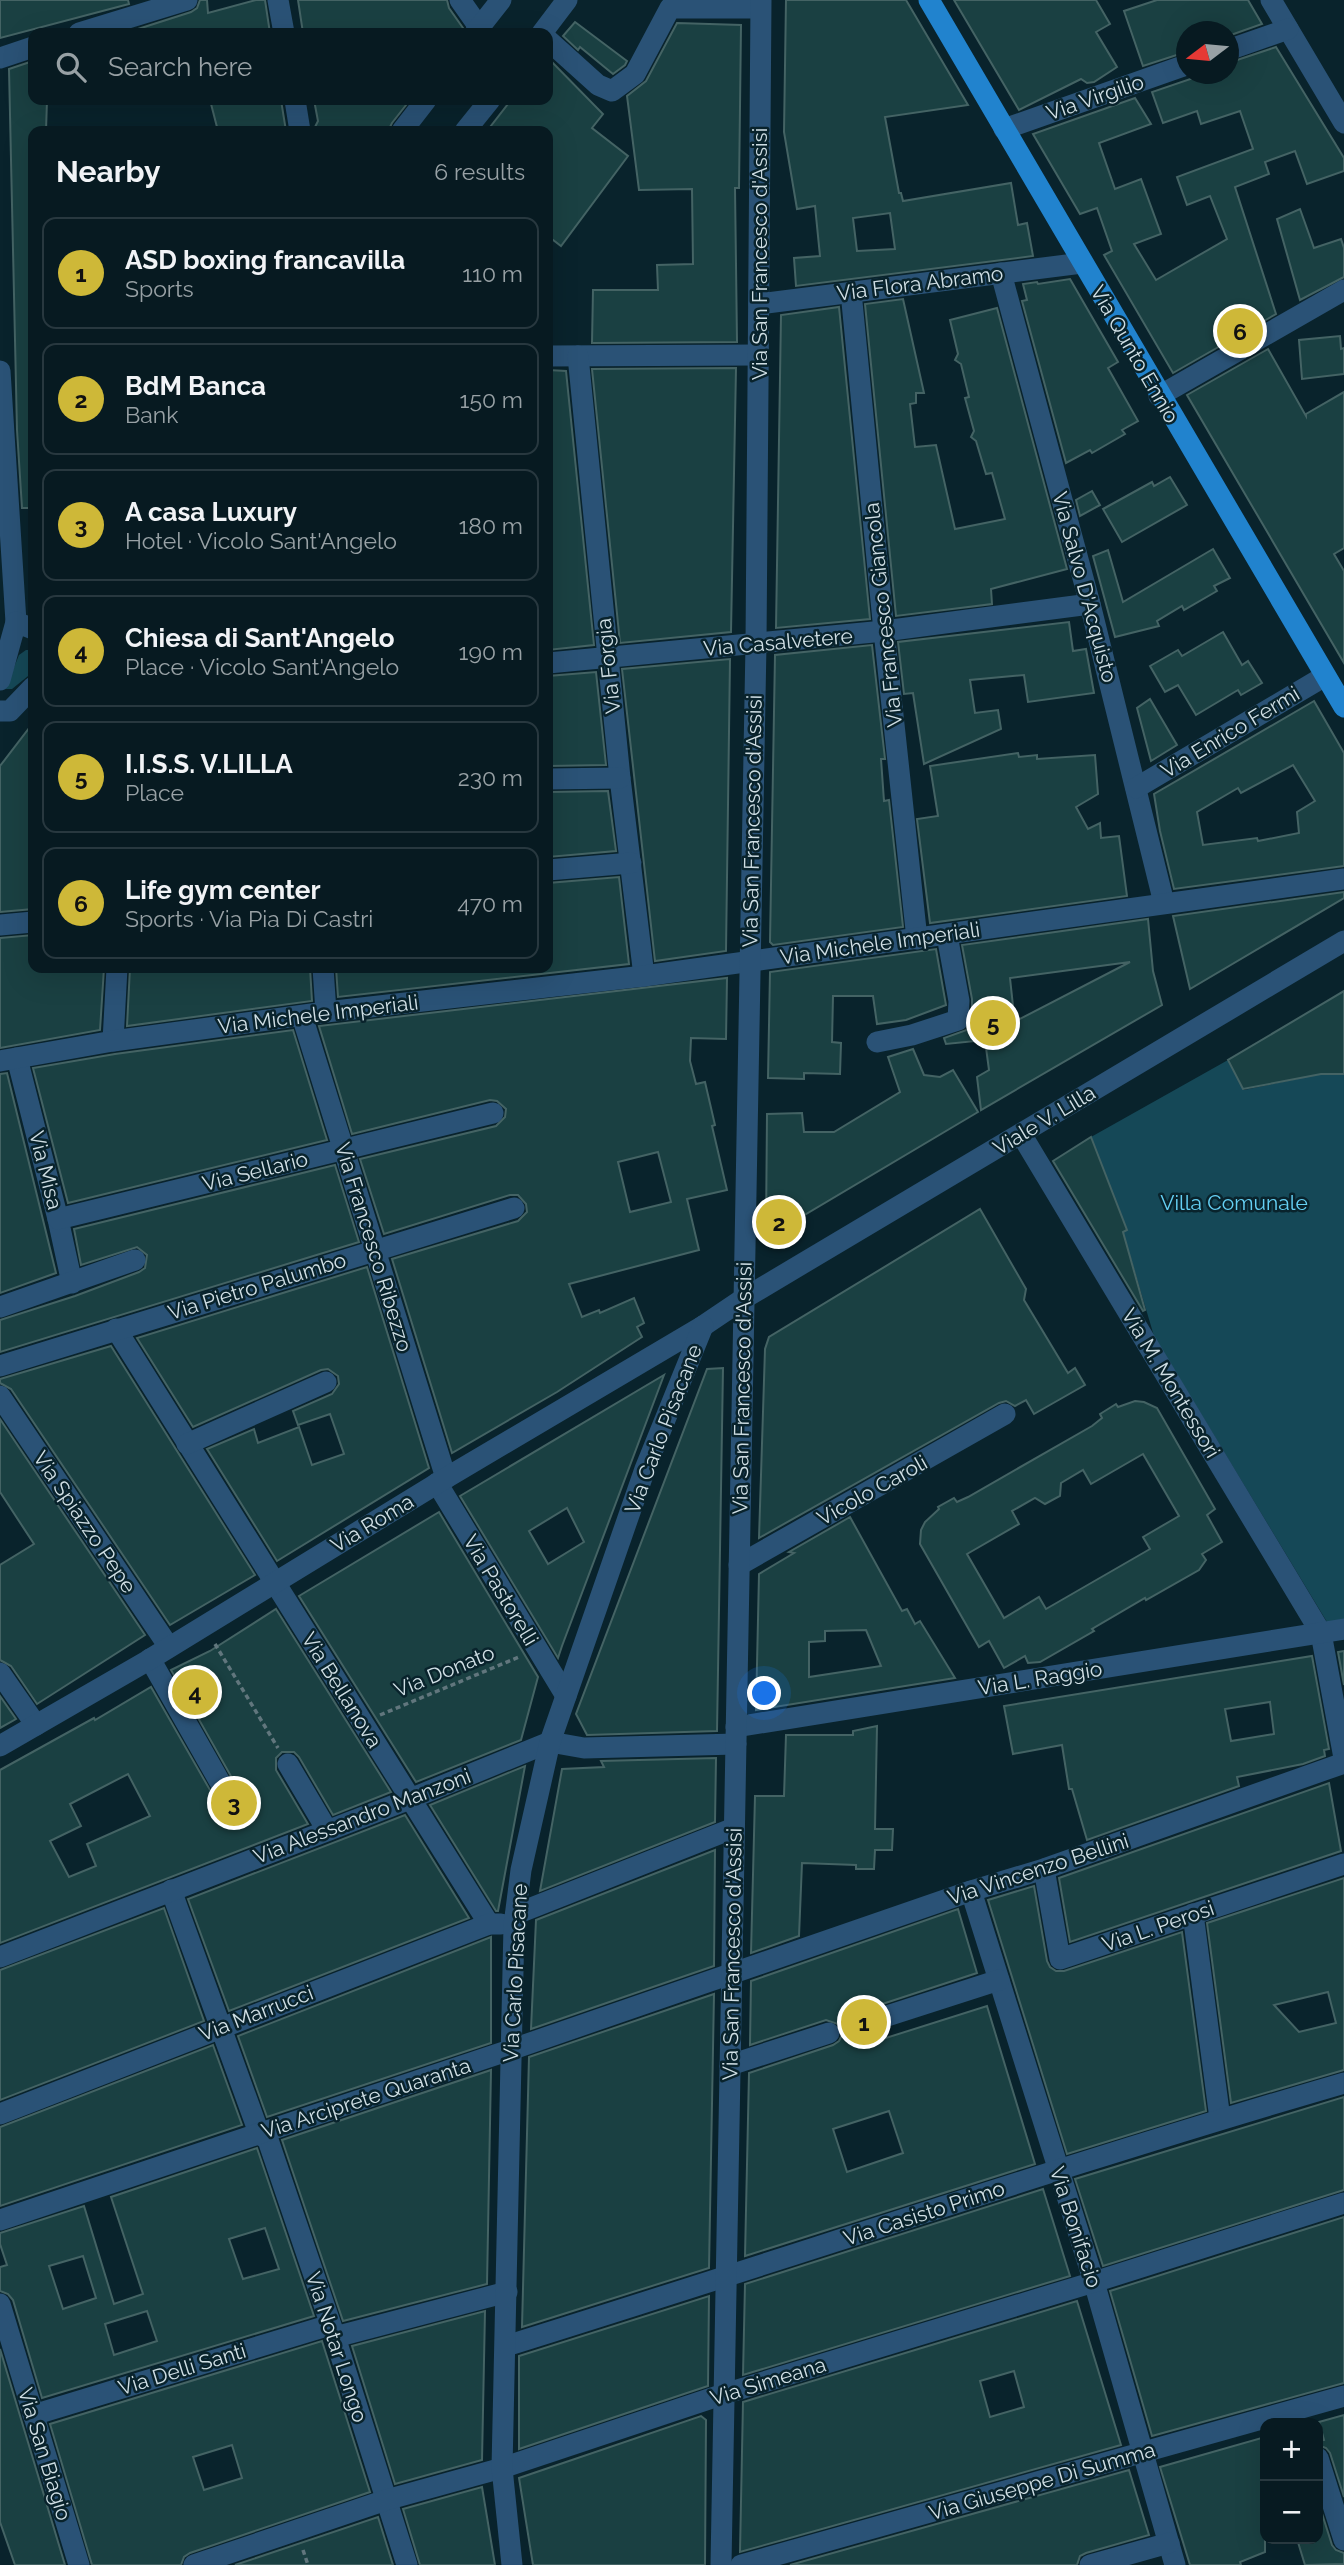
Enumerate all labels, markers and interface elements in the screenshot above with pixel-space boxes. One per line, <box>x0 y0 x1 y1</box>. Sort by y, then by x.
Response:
north arrow <box>1176 21 1239 84</box>
search box <box>28 28 553 105</box>
icon: search <box>52 48 90 86</box>
text: Search here <box>108 52 252 82</box>
street label: Via Virgilio <box>1043 69 1147 125</box>
street label: Via San Francesco d'Assisi <box>747 128 772 380</box>
text: Nearby <box>56 154 160 189</box>
text: 6 results <box>434 158 525 185</box>
text: ASD boxing francavilla <box>125 245 405 275</box>
text: 1 <box>75 260 87 287</box>
text: 110 m <box>462 260 523 287</box>
street label: Via Flora Abramo <box>835 260 1005 306</box>
text: Sports <box>125 275 194 302</box>
street label: Via Qunto Ennio <box>1085 281 1185 427</box>
pin: 6 <box>1217 305 1263 357</box>
text: BdM Banca <box>125 371 266 401</box>
text: 2 <box>75 386 87 413</box>
text: 150 m <box>460 386 523 413</box>
text: Bank <box>125 401 178 428</box>
street label: Via Salvo D'Acquisto <box>1048 489 1122 685</box>
text: A casa Luxury <box>125 497 297 527</box>
street label: Via Francesco Giancola <box>859 501 907 729</box>
text: 3 <box>75 512 87 539</box>
text: 180 m <box>458 512 523 539</box>
text: Hotel · Vicolo Sant'Angelo <box>125 527 397 554</box>
street label: Via Forgia <box>591 617 625 715</box>
text: Chiesa di Sant'Angelo <box>125 623 395 653</box>
street label: Via Casalvetere <box>702 623 854 661</box>
text: 4 <box>74 638 88 665</box>
text: 190 m <box>459 638 523 665</box>
text: Place · Vicolo Sant'Angelo <box>125 653 399 680</box>
street label: Via Enrico Fermi <box>1156 681 1304 783</box>
street label: Via San Francesco d'Assisi <box>737 694 767 948</box>
text: I.I.S.S. V.LILLA <box>125 749 293 779</box>
text: 5 <box>75 764 87 791</box>
text: 230 m <box>458 764 523 791</box>
text: Place <box>125 779 184 806</box>
text: Life gym center <box>125 875 321 905</box>
text: 6 <box>74 890 88 917</box>
text: 470 m <box>457 890 523 917</box>
text: Sports · Via Pia Di Castri <box>125 905 373 932</box>
street label: Via Michele Imperiali <box>778 917 982 969</box>
street label: Via Michele Imperiali <box>216 989 420 1039</box>
pin: 5 <box>970 997 1016 1049</box>
street label: Viale V. Lilla <box>988 1080 1100 1160</box>
street label: Via Misa <box>24 1128 68 1212</box>
street label: Via Francesco Ribezzo <box>330 1139 418 1355</box>
street label: Via Sellario <box>200 1146 310 1196</box>
park label: Villa Comunale <box>1160 1190 1308 1215</box>
pin: 2 <box>756 1196 802 1248</box>
street label: Via Pietro Palumbo <box>165 1247 349 1325</box>
street label: Via San Francesco d'Assisi <box>727 1261 757 1515</box>
street label: Via M. Montessori <box>1116 1304 1226 1462</box>
street label: Via Carlo Pisacane <box>619 1341 707 1517</box>
street label: Via Spiazzo Pepe <box>28 1446 142 1598</box>
street label: Vicolo Caroli <box>813 1449 931 1531</box>
street label: Via Roma <box>326 1489 418 1557</box>
street label: Via Pastorelli <box>458 1530 544 1650</box>
street label: Via Bellanova <box>297 1628 387 1752</box>
street label: Via Donato <box>390 1640 498 1702</box>
street label: Via L. Raggio <box>976 1656 1104 1700</box>
pin: 4 <box>172 1666 218 1718</box>
your location <box>747 1676 781 1710</box>
street label: Via Alessandro Manzoni <box>250 1763 474 1869</box>
pin: 3 <box>211 1777 257 1829</box>
street label: Via San Francesco d'Assisi <box>717 1827 747 2081</box>
street label: Via Vincenzo Bellini <box>944 1828 1132 1910</box>
street label: Via Carlo Pisacane <box>498 1883 532 2063</box>
street label: Via L. Perosi <box>1099 1895 1217 1957</box>
street label: Via Marrucci <box>195 1980 317 2046</box>
pin: 1 <box>841 1996 887 2048</box>
street label: Via Arciprete Quaranta <box>258 2052 474 2144</box>
street label: Via Bonifacio <box>1045 2163 1107 2291</box>
street label: Via Casisto Primo <box>840 2175 1008 2251</box>
street label: Via Notar Longo <box>301 2269 373 2425</box>
street label: Via Delli Santi <box>115 2338 249 2400</box>
street label: Via Simeana <box>707 2352 829 2410</box>
street label: Via San Biagio <box>13 2385 77 2523</box>
map controls <box>1260 2418 1323 2544</box>
button: + <box>1260 2418 1323 2481</box>
street label: Via Giuseppe Di Summa <box>926 2437 1158 2525</box>
button: − <box>1260 2481 1323 2544</box>

